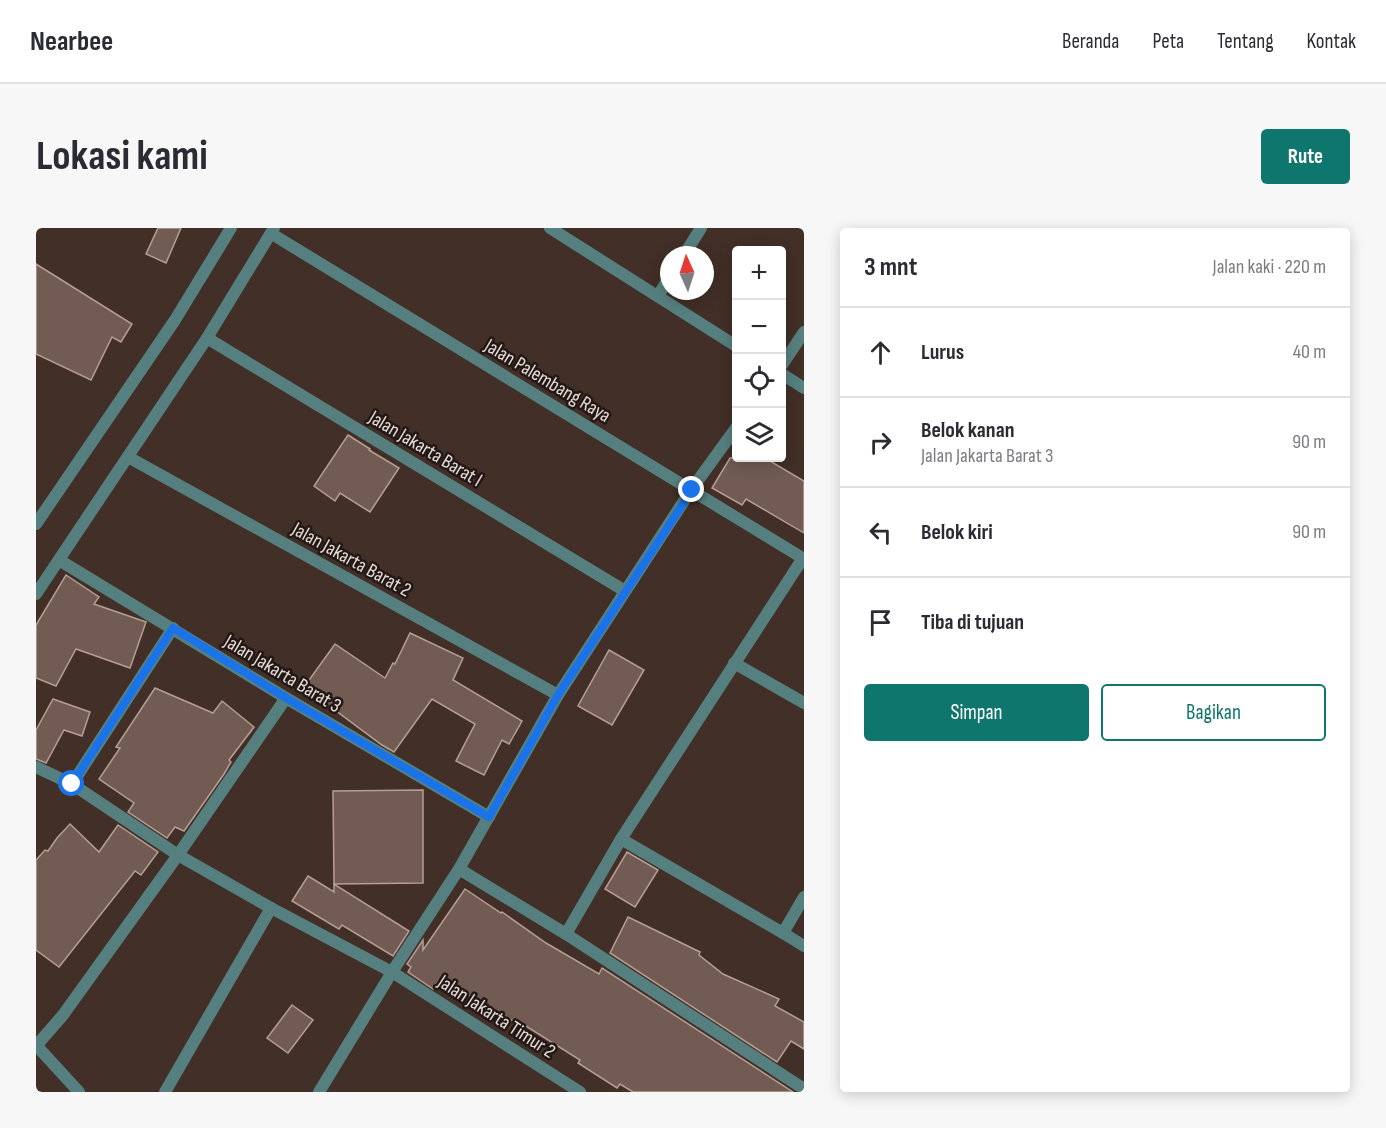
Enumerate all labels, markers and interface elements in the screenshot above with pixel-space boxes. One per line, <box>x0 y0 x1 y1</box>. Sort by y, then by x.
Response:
text: Nearbee <box>30 25 113 58</box>
text: Beranda <box>1062 29 1119 54</box>
text: Peta <box>1152 29 1184 54</box>
text: Tentang <box>1217 29 1274 54</box>
text: Kontak <box>1307 29 1356 54</box>
button: Rute <box>1261 129 1350 184</box>
text: Lokasi kami <box>36 131 208 182</box>
north arrow <box>660 246 714 300</box>
map controls <box>732 246 786 462</box>
button: + <box>732 246 786 300</box>
text: 3 mnt <box>864 252 917 283</box>
text: Jalan kaki · 220 m <box>1213 255 1326 279</box>
button: − <box>732 300 786 354</box>
street label: Jalan Palembang Raya <box>479 333 615 428</box>
icon: ahead <box>864 336 897 369</box>
text: Lurus <box>921 339 964 366</box>
text: 40 m <box>1293 340 1326 364</box>
button: locate <box>732 354 786 408</box>
street label: Jalan Jakarta Barat I <box>364 405 487 492</box>
button: layers <box>732 408 786 462</box>
text: Belok kanan <box>921 417 1014 444</box>
icon: right <box>864 426 897 459</box>
text: 90 m <box>1292 430 1326 454</box>
text: Jalan Jakarta Barat 3 <box>921 444 1053 468</box>
route end <box>678 476 704 502</box>
icon: left <box>864 516 897 549</box>
street label: Jalan Jakarta Barat 2 <box>287 517 415 602</box>
text: Belok kiri <box>921 519 993 546</box>
text: 90 m <box>1292 520 1326 544</box>
icon: arrive <box>864 606 897 639</box>
text: Tiba di tujuan <box>921 609 1024 636</box>
street label: Jalan Jakarta Barat 3 <box>219 629 345 718</box>
button: Simpan <box>864 684 1089 741</box>
button: Bagikan <box>1101 684 1326 741</box>
route start <box>58 770 84 796</box>
street label: Jalan Jakarta Timur 2 <box>432 969 560 1064</box>

